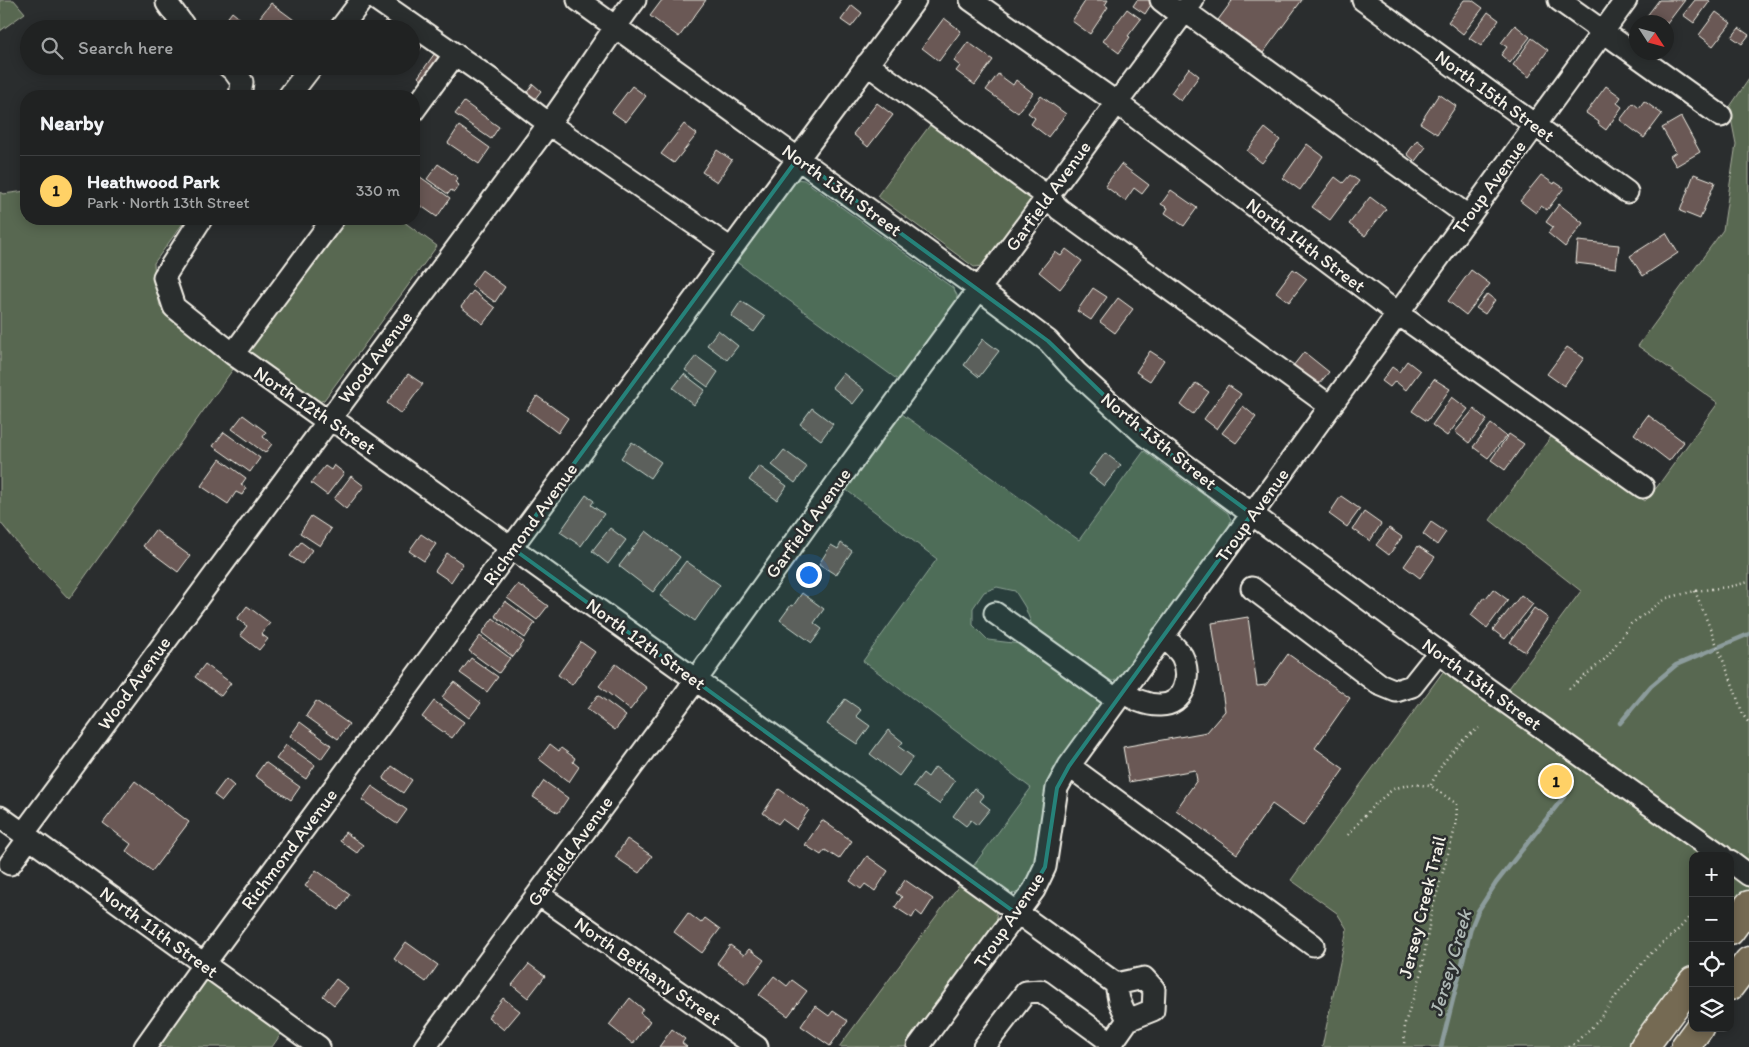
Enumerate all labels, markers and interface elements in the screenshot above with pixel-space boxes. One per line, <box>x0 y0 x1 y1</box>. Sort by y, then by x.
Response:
north arrow <box>1629 15 1674 60</box>
search box <box>20 20 420 75</box>
icon: search <box>38 34 66 62</box>
text: Search here <box>78 36 173 59</box>
street label: North 15th Street <box>1431 45 1559 147</box>
text: Nearby <box>40 110 104 135</box>
street label: Troup Avenue <box>1447 135 1531 239</box>
street label: Garfield Avenue <box>1000 136 1096 256</box>
street label: North 13th Street <box>778 139 906 241</box>
text: Heathwood Park <box>87 170 220 193</box>
text: 1 <box>52 181 60 200</box>
text: 330 m <box>356 181 400 200</box>
text: Park · North 13th Street <box>87 193 249 212</box>
street label: North 14th Street <box>1242 193 1370 297</box>
street label: Wood Avenue <box>333 306 417 408</box>
street label: North 12th Street <box>250 361 380 459</box>
street label: North 13th Street <box>1096 387 1222 495</box>
street label: Richmond Avenue <box>478 458 582 590</box>
street label: Garfield Avenue <box>760 463 856 583</box>
street label: Troup Avenue <box>1210 463 1294 567</box>
your location <box>796 562 822 588</box>
street label: North 12th Street <box>582 593 710 695</box>
street label: Wood Avenue <box>92 632 176 734</box>
street label: North 13th Street <box>1418 633 1546 735</box>
pin: 1 <box>1540 762 1572 800</box>
street label: Richmond Avenue <box>236 784 342 914</box>
street label: Garfield Avenue <box>522 791 618 911</box>
street label: Jersey Creek Trail <box>1393 834 1451 980</box>
map controls <box>1689 852 1734 1032</box>
button: + <box>1689 852 1734 897</box>
street label: Troup Avenue <box>968 868 1050 972</box>
street label: North 11th Street <box>95 881 223 983</box>
button: − <box>1689 897 1734 942</box>
water label: Jersey Creek <box>1423 907 1477 1019</box>
street label: North Bethany Street <box>570 912 726 1030</box>
button: locate <box>1689 942 1734 987</box>
button: layers <box>1689 987 1734 1032</box>

